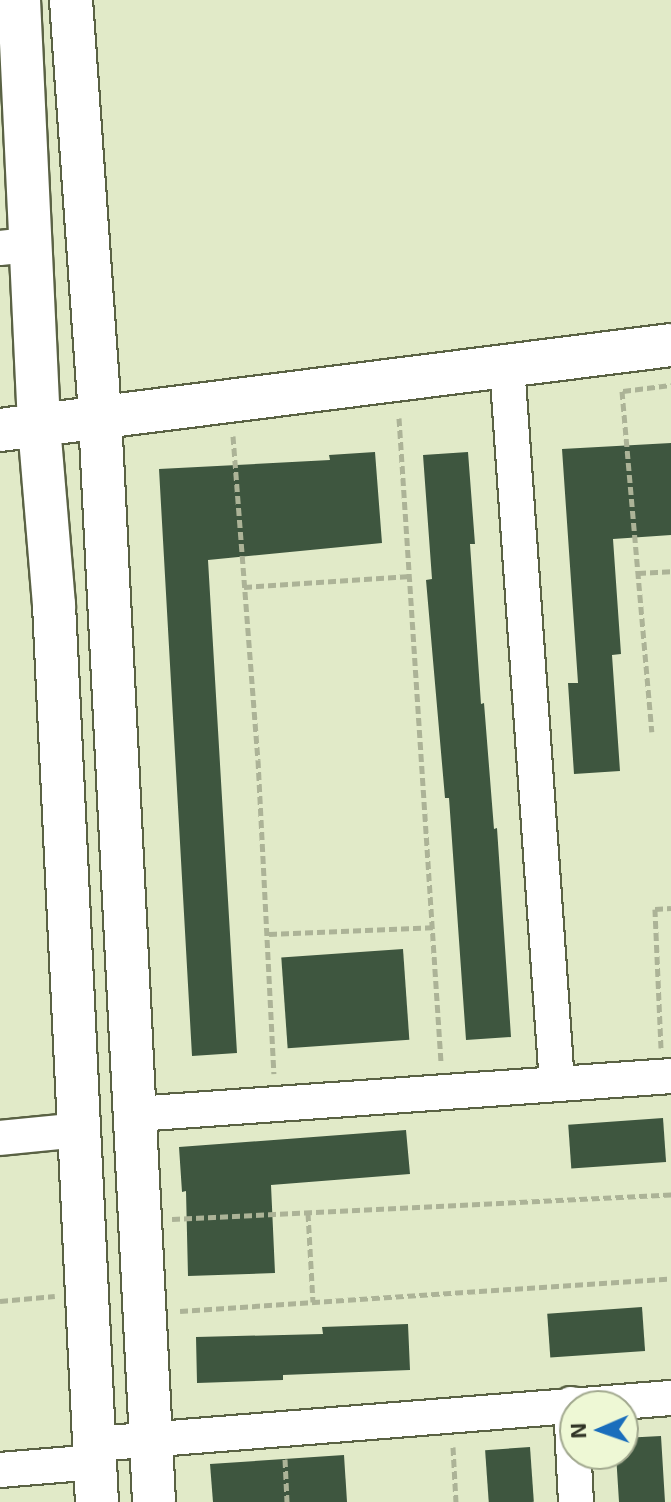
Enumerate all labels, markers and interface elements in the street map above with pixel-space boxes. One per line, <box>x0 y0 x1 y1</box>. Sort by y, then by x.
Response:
north arrow <box>559 1390 639 1470</box>
text: N <box>564 1422 590 1439</box>

